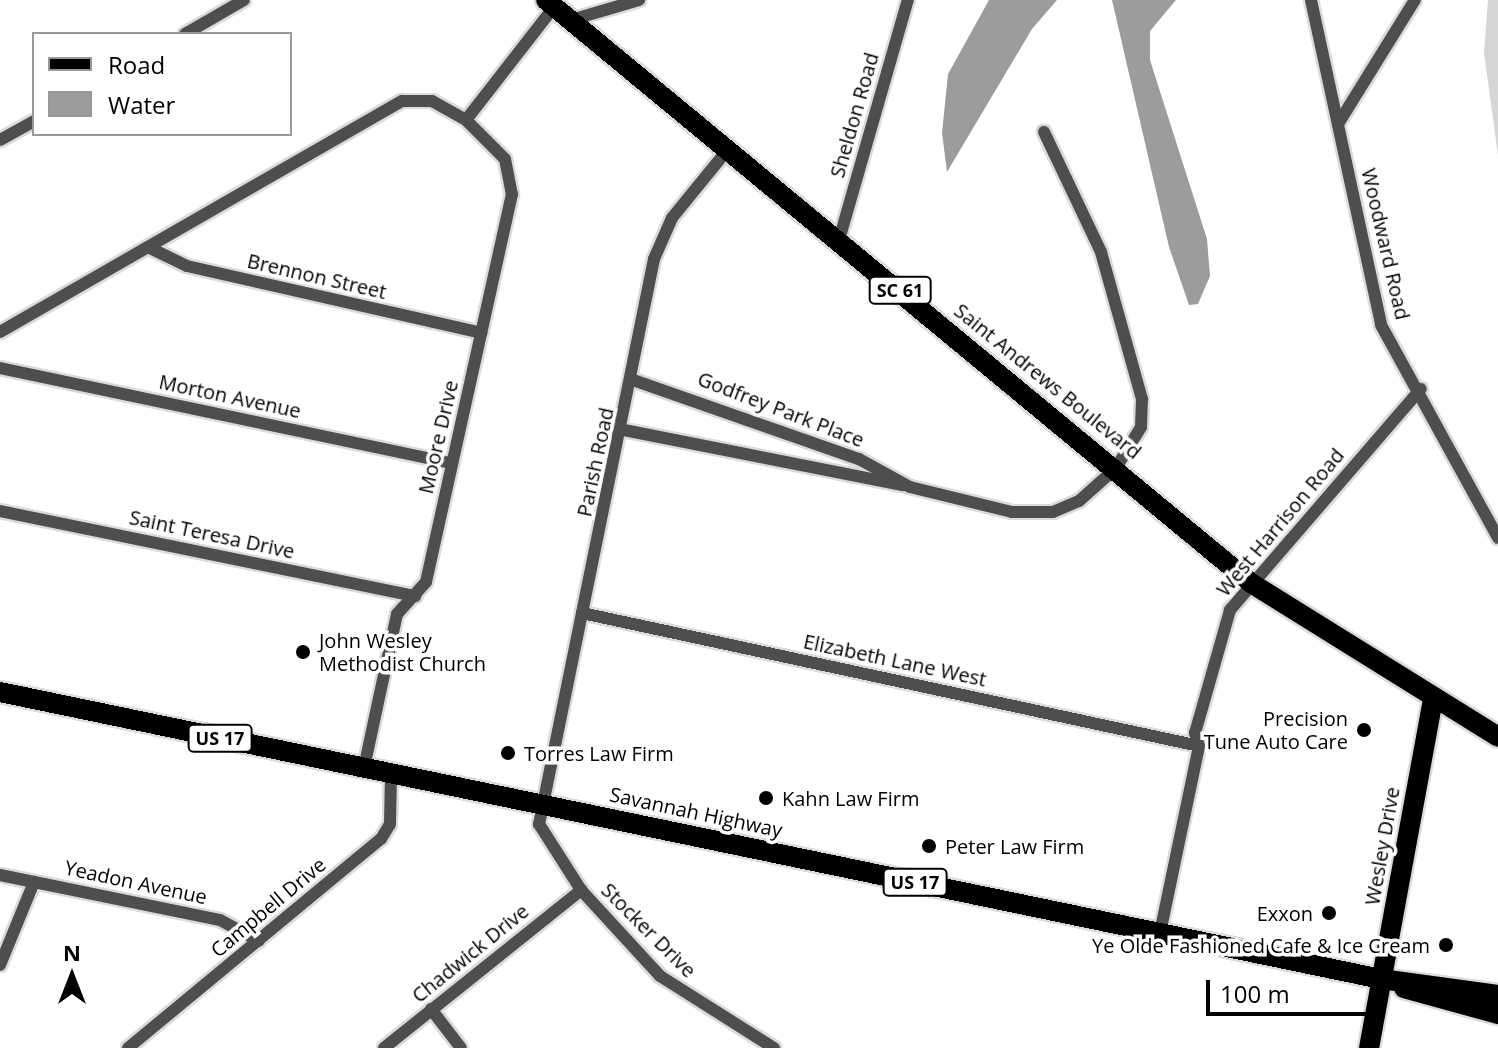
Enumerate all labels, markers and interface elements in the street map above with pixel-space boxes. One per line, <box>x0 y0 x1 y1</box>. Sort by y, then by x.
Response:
legend <box>32 32 292 136</box>
text: Road <box>108 48 165 81</box>
street label: Sheldon Road <box>825 50 883 180</box>
text: Water <box>108 88 175 121</box>
street label: Woodward Road <box>1357 166 1415 322</box>
street label: Brennon Street <box>245 248 389 304</box>
road number: SC 61 <box>868 276 932 304</box>
street label: Saint Andrews Boulevard <box>950 298 1146 464</box>
street label: Godfrey Park Place <box>694 366 868 452</box>
street label: Morton Avenue <box>157 369 303 423</box>
street label: Moore Drive <box>413 378 463 496</box>
street label: Parish Road <box>572 405 618 519</box>
street label: West Harrison Road <box>1211 443 1349 601</box>
street label: Saint Teresa Drive <box>127 505 297 563</box>
place label: John Wesley Methodist Church <box>319 628 486 675</box>
street label: Elizabeth Lane West <box>801 629 989 691</box>
marker: John Wesley Methodist Church <box>294 643 312 661</box>
place label: Precision Tune Auto Care <box>1204 706 1348 753</box>
marker: Precision Tune Auto Care <box>1355 721 1373 739</box>
road number: US 17 <box>186 724 254 752</box>
place label: Torres Law Firm <box>524 741 674 765</box>
marker: Torres Law Firm <box>499 744 517 762</box>
street label: Savannah Highway <box>608 782 784 842</box>
street label: Wesley Drive <box>1360 785 1404 907</box>
place label: Kahn Law Firm <box>782 786 919 810</box>
marker: Kahn Law Firm <box>757 789 775 807</box>
place label: Peter Law Firm <box>945 834 1084 858</box>
marker: Peter Law Firm <box>920 837 938 855</box>
street label: Campbell Drive <box>206 852 330 962</box>
street label: Yeadon Avenue <box>63 855 209 909</box>
road number: US 17 <box>881 868 949 896</box>
street label: Stocker Drive <box>597 878 701 982</box>
street label: Chadwick Drive <box>407 899 533 1007</box>
place label: Exxon <box>1257 901 1313 925</box>
marker: Exxon <box>1320 904 1338 922</box>
place label: Ye Olde Fashioned Cafe & Ice Cream <box>1092 933 1430 957</box>
north arrow <box>32 936 112 1016</box>
marker: Ye Olde Fashioned Cafe & Ice Cream <box>1437 936 1455 954</box>
text: N <box>63 937 81 967</box>
scale bar <box>1210 964 1386 1014</box>
text: 100 m <box>1220 977 1290 1010</box>

